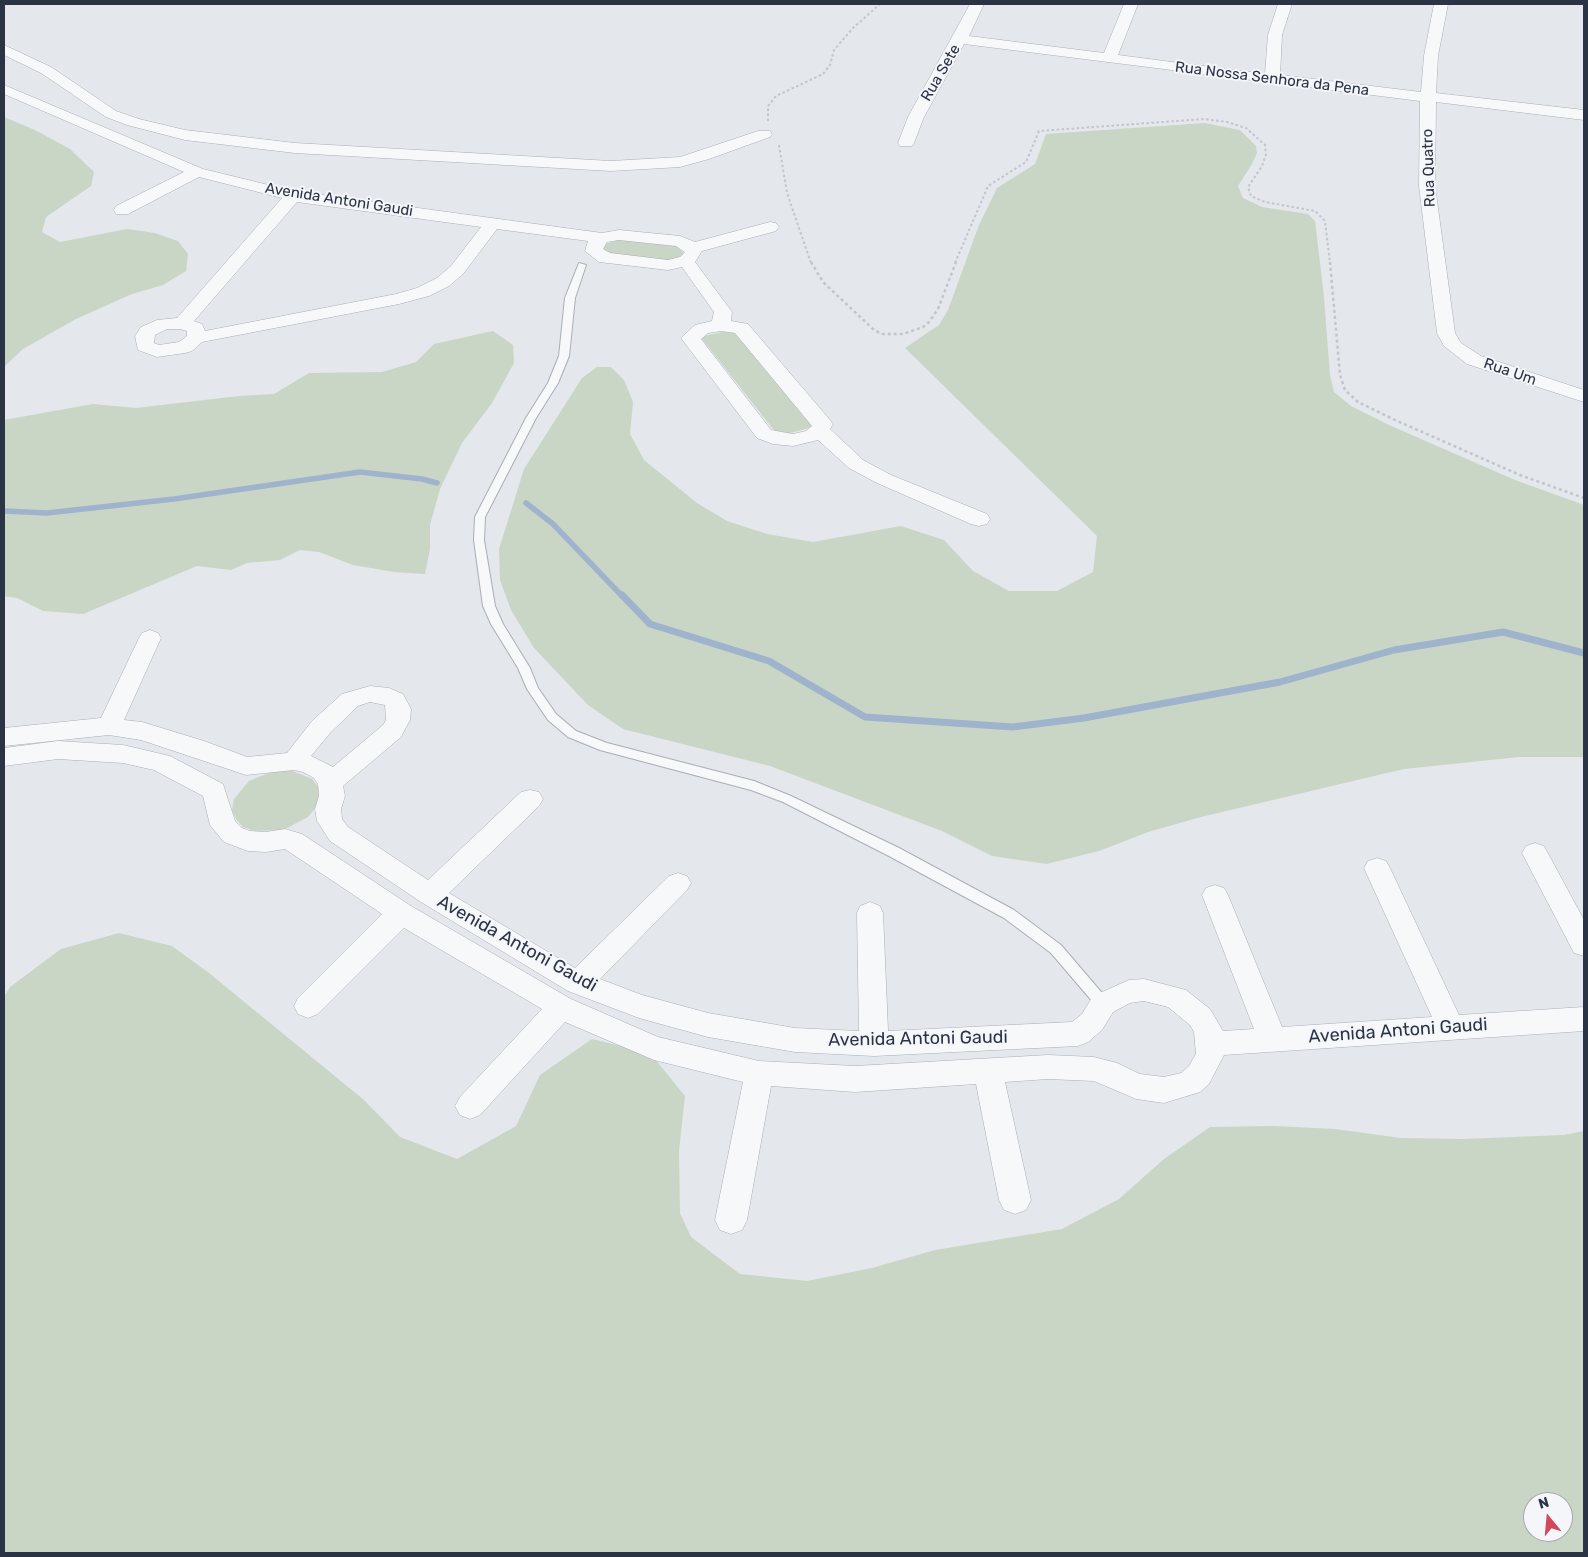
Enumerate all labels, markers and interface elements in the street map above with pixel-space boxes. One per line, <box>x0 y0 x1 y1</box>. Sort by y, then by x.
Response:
street label: Rua Sete <box>918 41 964 105</box>
street label: Rua Nossa Senhora da Pena <box>1174 58 1370 100</box>
street label: Rua Quatro <box>1419 129 1439 207</box>
street label: Avenida Antoni Gaudi <box>264 179 414 221</box>
street label: Rua Um <box>1481 355 1539 389</box>
street label: Avenida Antoni Gaudi <box>433 891 601 997</box>
street label: Avenida Antoni Gaudi <box>1308 1014 1488 1048</box>
street label: Avenida Antoni Gaudi <box>828 1027 1008 1051</box>
north arrow <box>1523 1492 1573 1542</box>
text: N <box>1536 1494 1551 1513</box>

